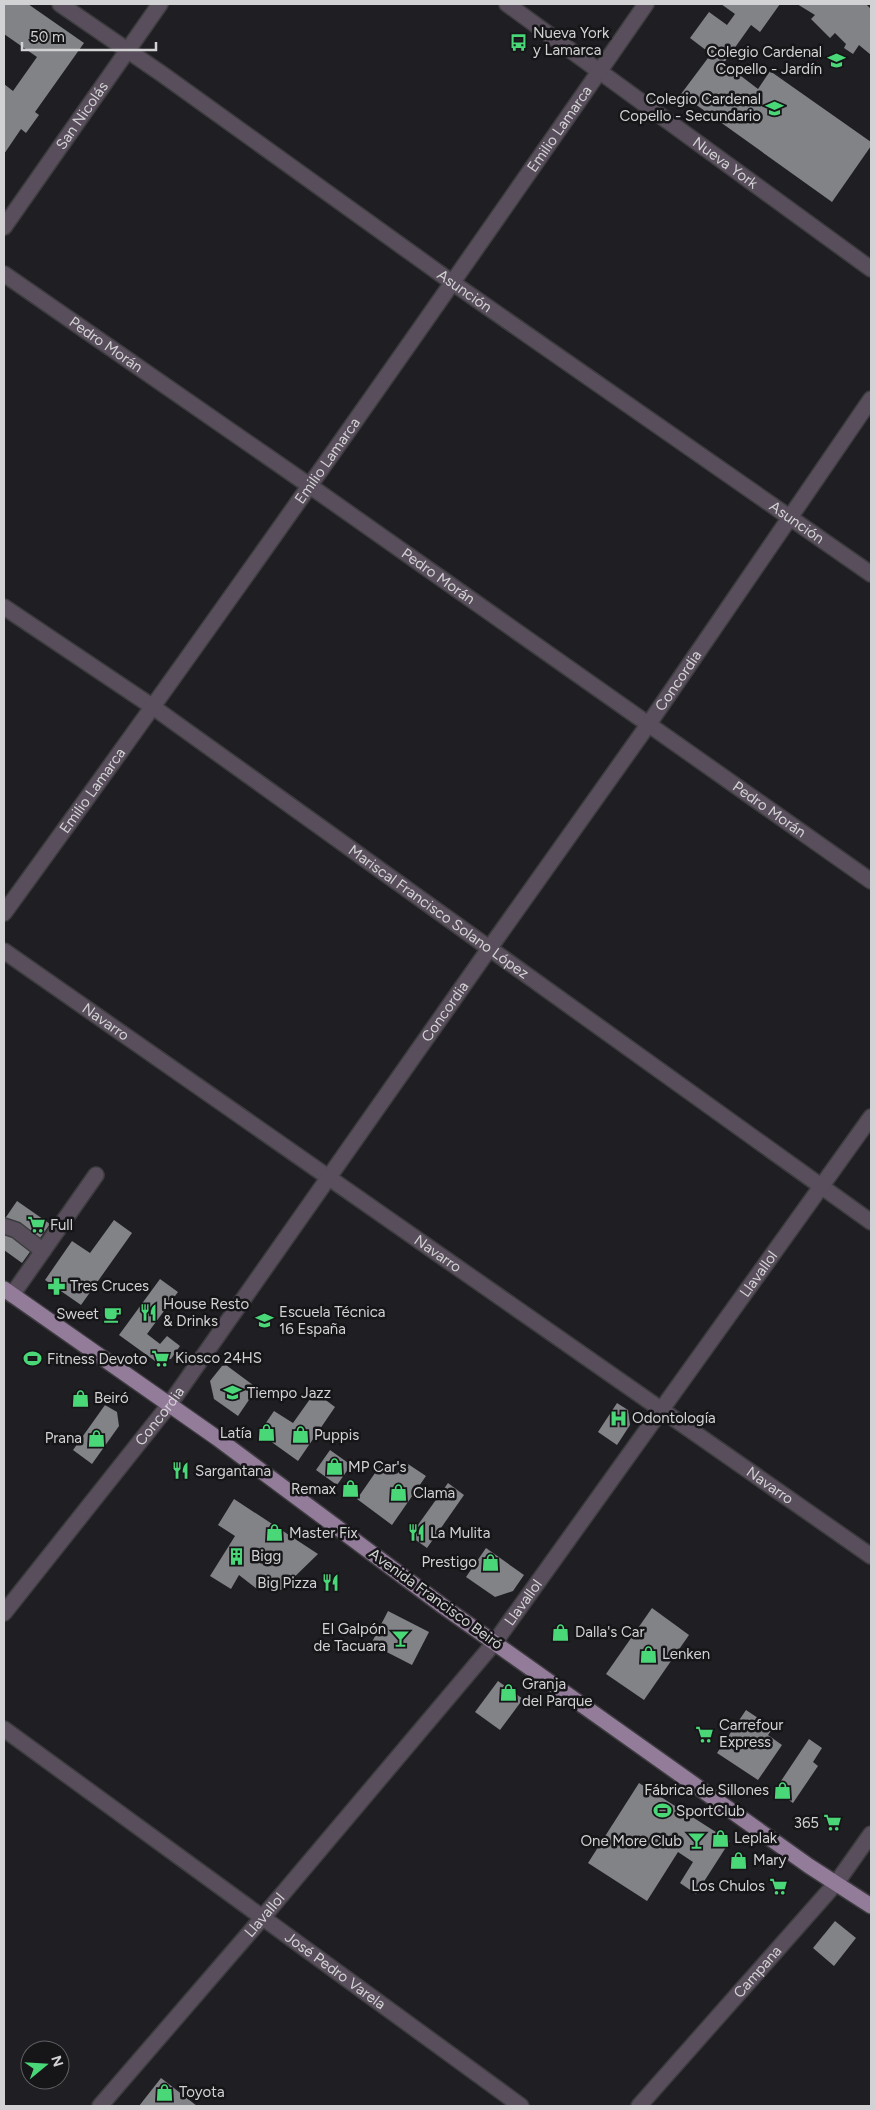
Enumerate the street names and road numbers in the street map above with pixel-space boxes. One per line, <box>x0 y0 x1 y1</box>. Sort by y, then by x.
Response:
street label: San Nicolás <box>52 78 112 153</box>
street label: Emilio Lamarca <box>523 82 596 175</box>
street label: Nueva York <box>689 133 762 193</box>
street label: Asunción <box>434 266 495 316</box>
street label: Pedro Morán <box>66 313 146 376</box>
street label: Emilio Lamarca <box>291 414 364 507</box>
street label: Asunción <box>766 497 828 548</box>
street label: Pedro Morán <box>398 544 478 608</box>
street label: Concordia <box>651 647 705 715</box>
street label: Emilio Lamarca <box>56 744 129 837</box>
street label: Pedro Morán <box>729 777 809 841</box>
street label: Mariscal Francisco Solano López <box>345 841 532 983</box>
street label: Concordia <box>418 978 472 1045</box>
street label: Navarro <box>79 999 133 1045</box>
street label: Navarro <box>411 1231 465 1277</box>
street label: Llavallol <box>736 1247 781 1301</box>
street label: Concordia <box>131 1383 188 1449</box>
street label: Navarro <box>743 1463 797 1508</box>
street label: Avenida Francisco Beiró <box>366 1545 506 1654</box>
street label: Llavallol <box>501 1576 546 1629</box>
street label: Llavallol <box>241 1889 288 1941</box>
street label: José Pedro Varela <box>281 1928 389 2013</box>
street label: Campana <box>730 1942 785 2002</box>

